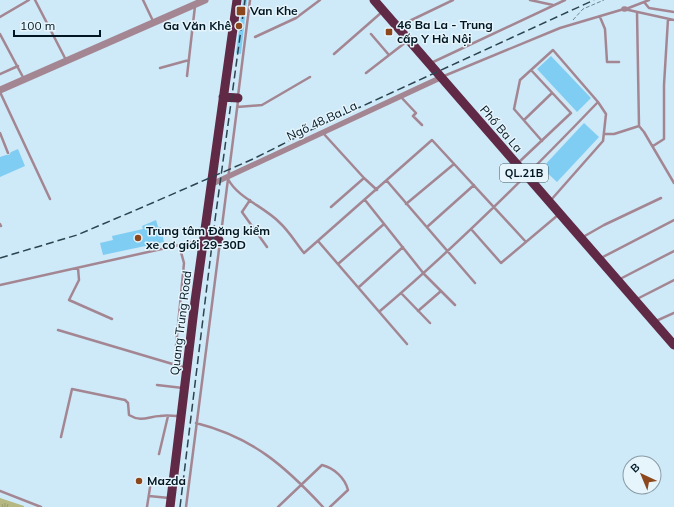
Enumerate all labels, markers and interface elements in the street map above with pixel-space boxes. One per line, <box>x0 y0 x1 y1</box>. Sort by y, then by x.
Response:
place label: Van Khe <box>249 3 298 18</box>
marker: Van Khe <box>235 5 247 17</box>
scale bar <box>14 12 100 38</box>
place label: 46 Ba La - Trung cấp Y Hà Nội <box>397 17 493 46</box>
text: 100 m <box>20 18 55 33</box>
place label: Ga Văn Khê <box>163 18 231 33</box>
marker: Ga Văn Khê <box>234 21 244 31</box>
marker: 46 Ba La - Trung cấp Y Hà Nội <box>384 27 394 37</box>
street label: Ngõ 48 Ba La <box>284 98 359 143</box>
street label: Phố Ba La <box>477 102 526 155</box>
road number: QL.21B <box>500 164 548 182</box>
place label: Trung tâm Đăng kiểm xe cơ giới 29-30D <box>145 223 270 252</box>
marker: Trung tâm Đăng kiểm xe cơ giới 29-30D <box>133 233 143 243</box>
street label: Quang Trung Road <box>167 270 194 376</box>
north arrow <box>622 455 662 495</box>
text: B <box>627 460 643 475</box>
place label: Mazda <box>147 473 186 488</box>
marker: Mazda <box>134 476 144 486</box>

